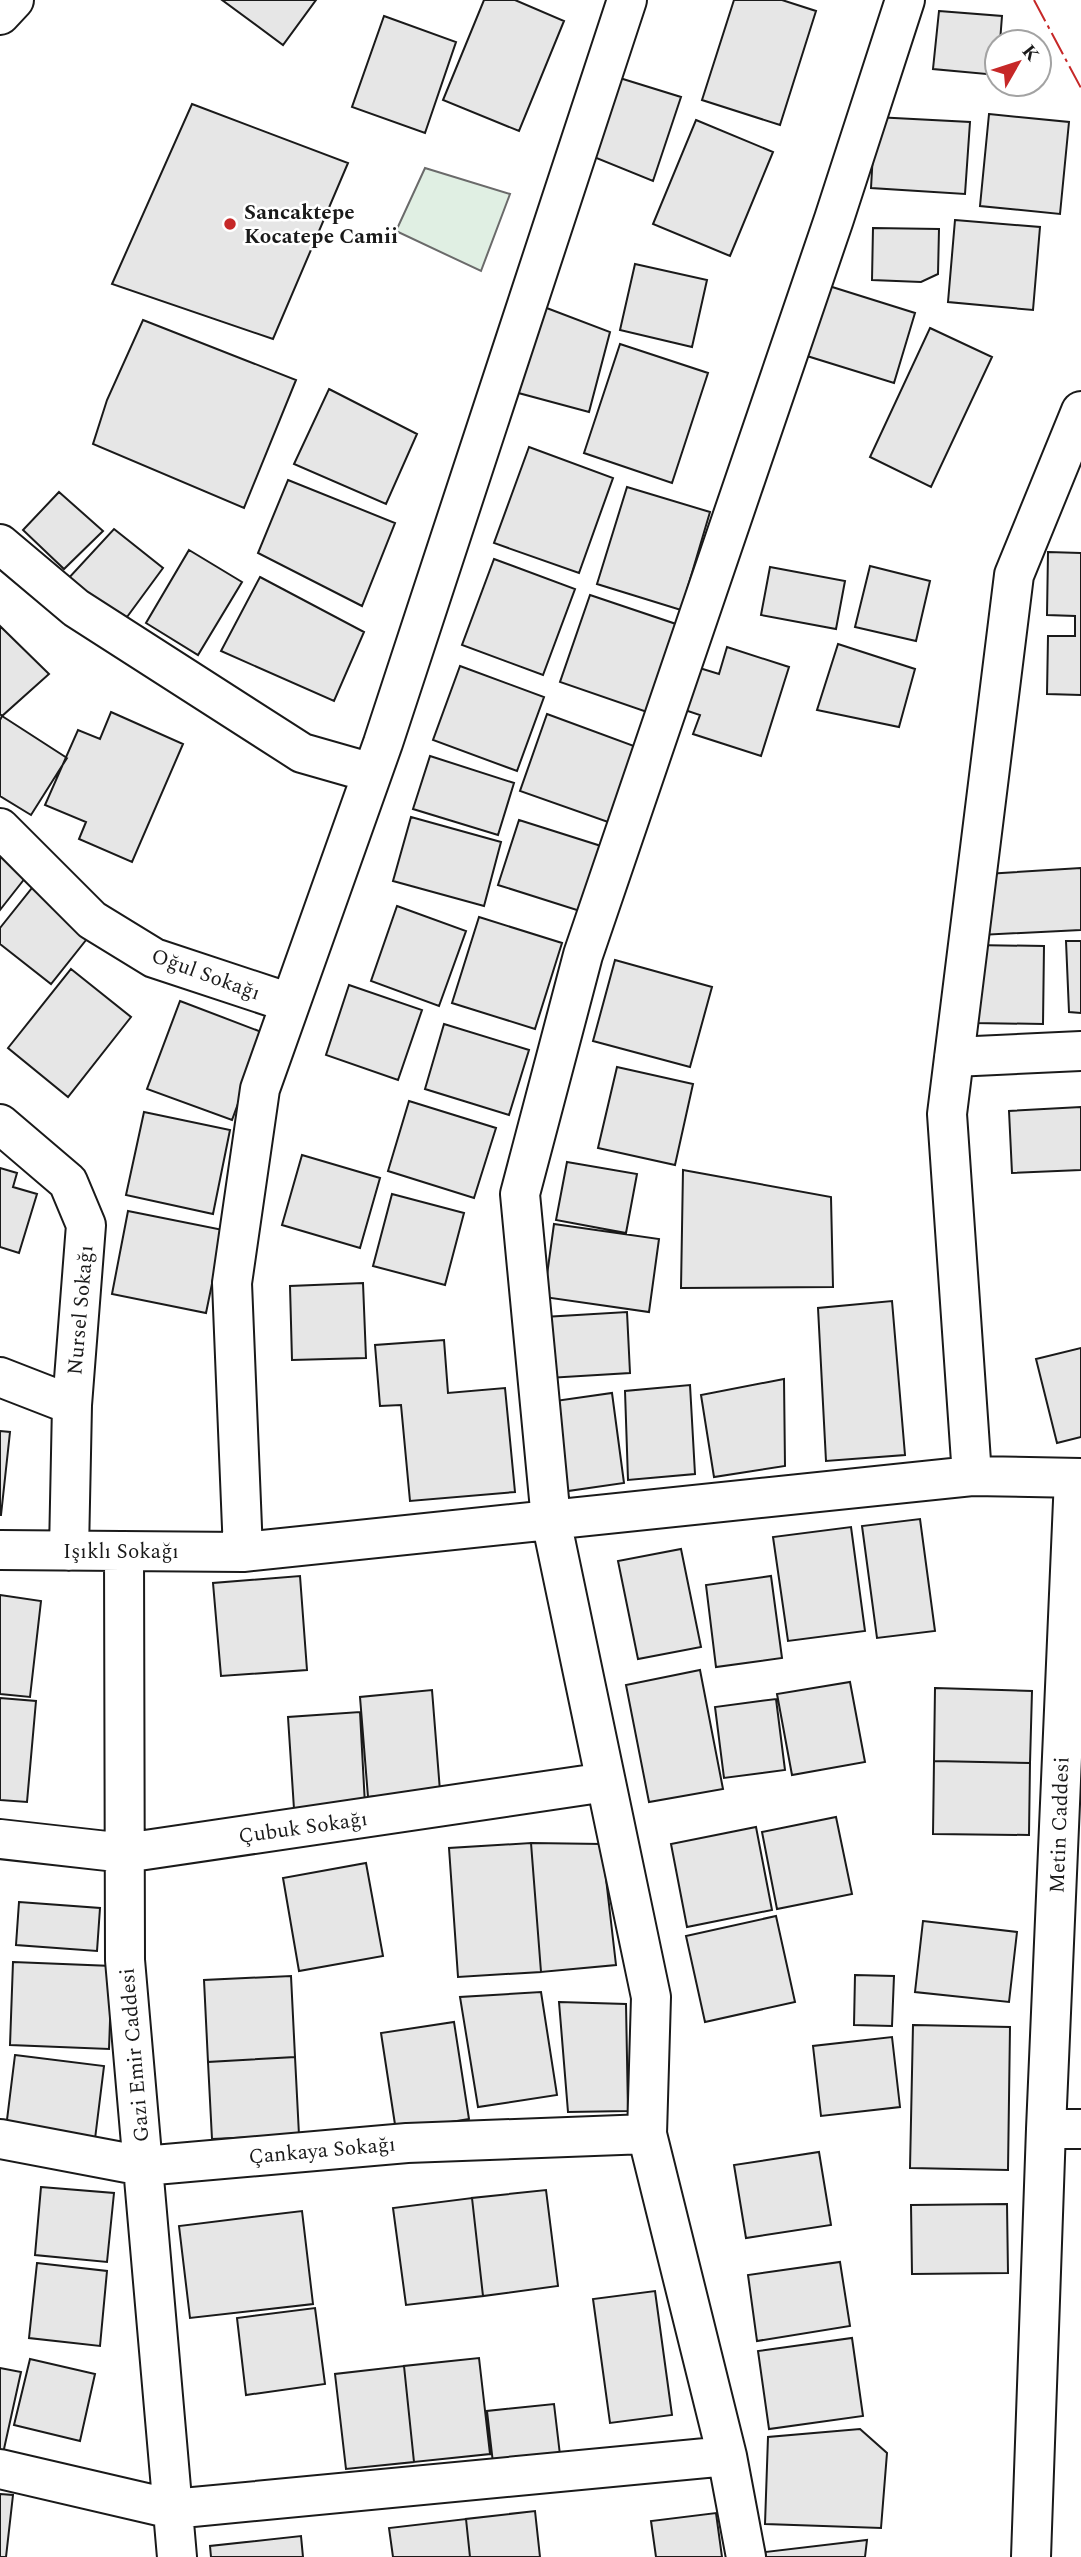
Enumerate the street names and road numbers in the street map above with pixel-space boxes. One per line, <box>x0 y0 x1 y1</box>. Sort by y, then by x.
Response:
street label: Oğul Sokağı <box>147 940 265 1009</box>
street label: Nursel Sokağı <box>59 1244 103 1376</box>
street label: Işıklı Sokağı <box>63 1536 179 1568</box>
street label: Metin Caddesi <box>1042 1756 1078 1894</box>
street label: Çubuk Sokağı <box>237 1803 370 1853</box>
street label: Gazi Emir Caddesi <box>111 1966 159 2143</box>
street label: Çankaya Sokağı <box>247 2129 397 2173</box>

